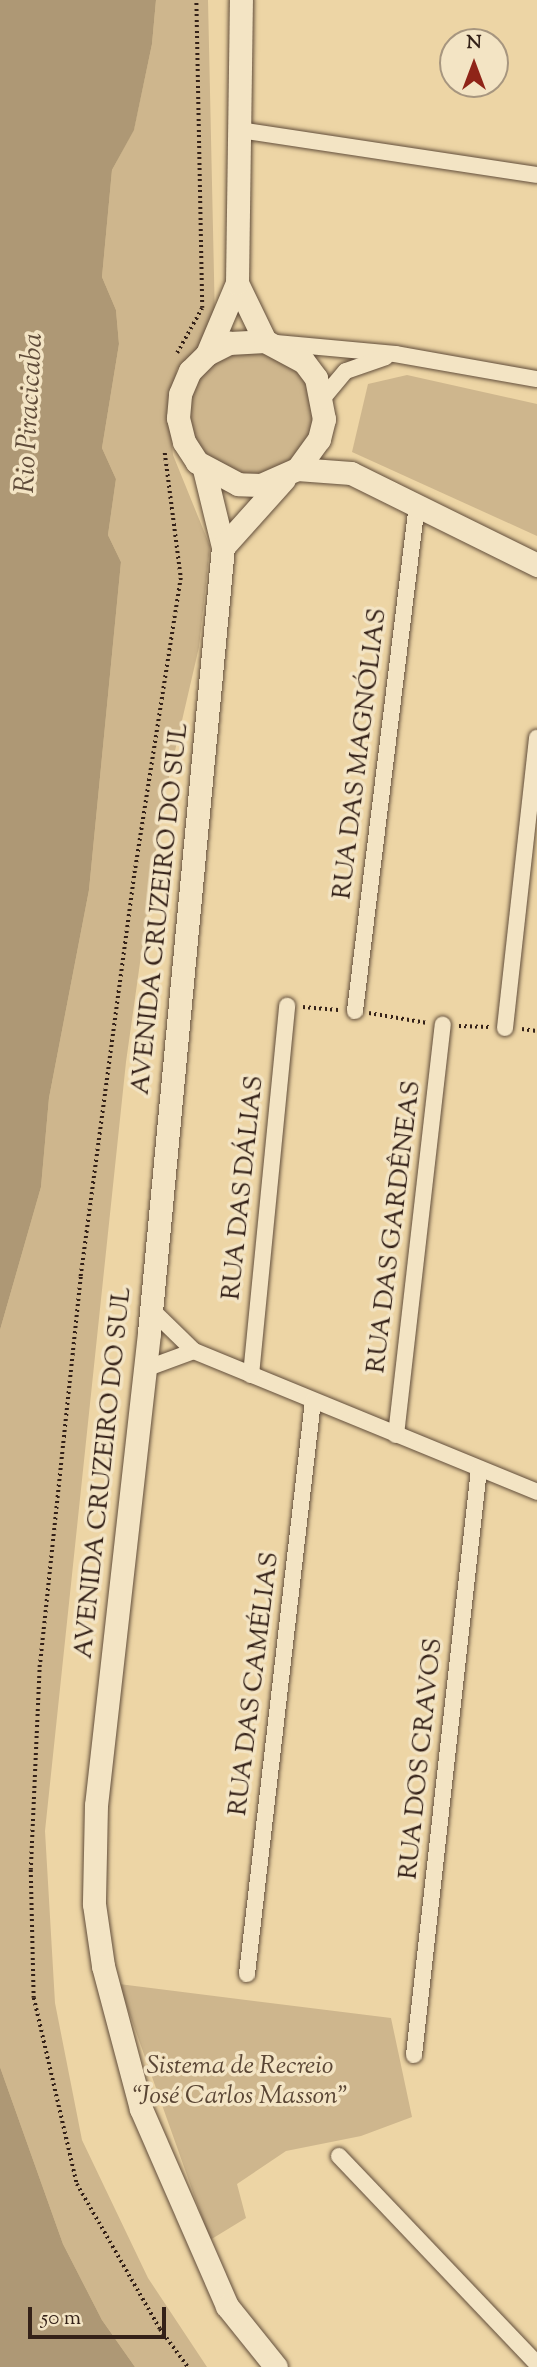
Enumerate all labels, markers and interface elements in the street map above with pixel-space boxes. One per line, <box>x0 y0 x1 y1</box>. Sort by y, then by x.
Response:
north arrow <box>439 28 509 98</box>
text: N <box>466 30 482 57</box>
water label: Rio Piracicaba <box>9 332 51 494</box>
street label: RUA DAS MAGNÓLIAS <box>328 607 394 901</box>
street label: AVENIDA CRUZEIRO DO SUL <box>126 721 196 1097</box>
street label: RUA DAS DÁLIAS <box>217 1074 271 1302</box>
street label: RUA DAS GARDÊNEAS <box>362 1079 428 1375</box>
street label: AVENIDA CRUZEIRO DO SUL <box>69 1285 139 1661</box>
street label: RUA DAS CAMÉLIAS <box>223 1550 287 1818</box>
street label: RUA DOS CRAVOS <box>394 1637 450 1881</box>
park label: Sistema de Recreio “José Carlos Masson” <box>132 2051 348 2112</box>
scale bar <box>32 2294 170 2338</box>
text: 50 m <box>41 2304 81 2334</box>

